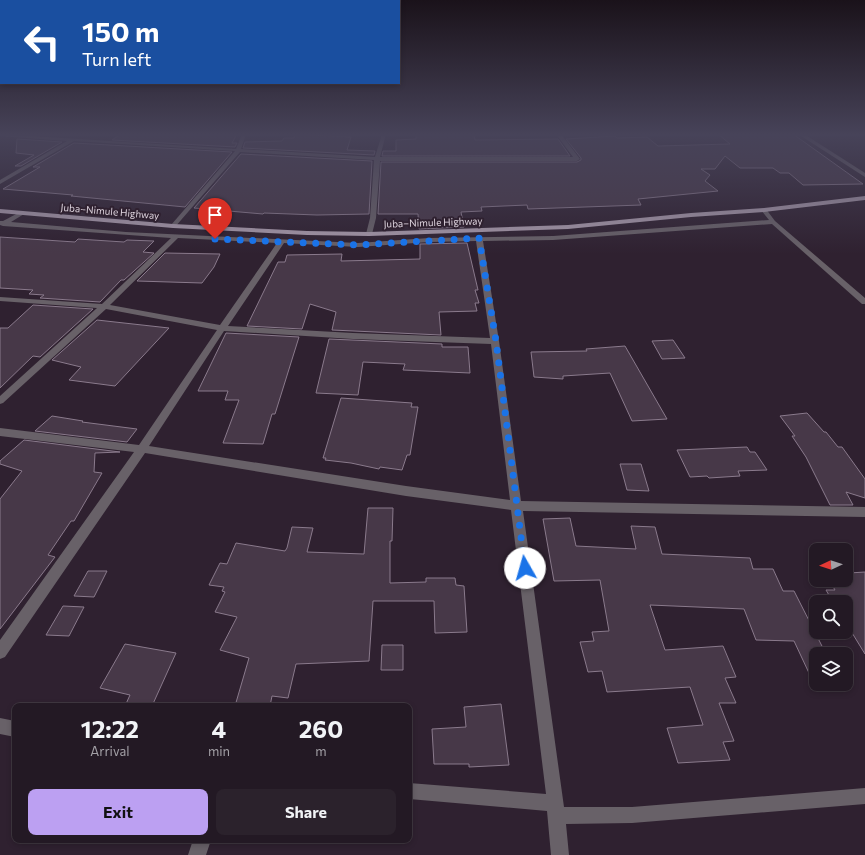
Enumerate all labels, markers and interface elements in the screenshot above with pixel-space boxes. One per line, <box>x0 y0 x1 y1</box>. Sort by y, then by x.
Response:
text: 150 m <box>82 14 159 48</box>
icon: left <box>16 16 68 68</box>
text: Turn left <box>82 48 151 70</box>
pin <box>198 198 232 239</box>
street label: Juba–Nimule Highway <box>60 201 160 221</box>
icon: arrive <box>204 204 226 226</box>
street label: Juba–Nimule Highway <box>383 214 483 230</box>
north arrow <box>809 543 853 587</box>
map controls <box>809 543 853 691</box>
position arrow <box>504 547 546 589</box>
button: search <box>809 595 853 639</box>
button: layers <box>809 647 853 691</box>
text: 12:22 <box>81 714 139 743</box>
text: 4 <box>212 714 226 743</box>
text: 260 <box>299 714 343 743</box>
text: Arrival <box>90 743 130 759</box>
text: min <box>208 743 230 759</box>
text: m <box>315 743 327 759</box>
button: Exit <box>28 789 208 835</box>
button: Share <box>216 789 396 835</box>

